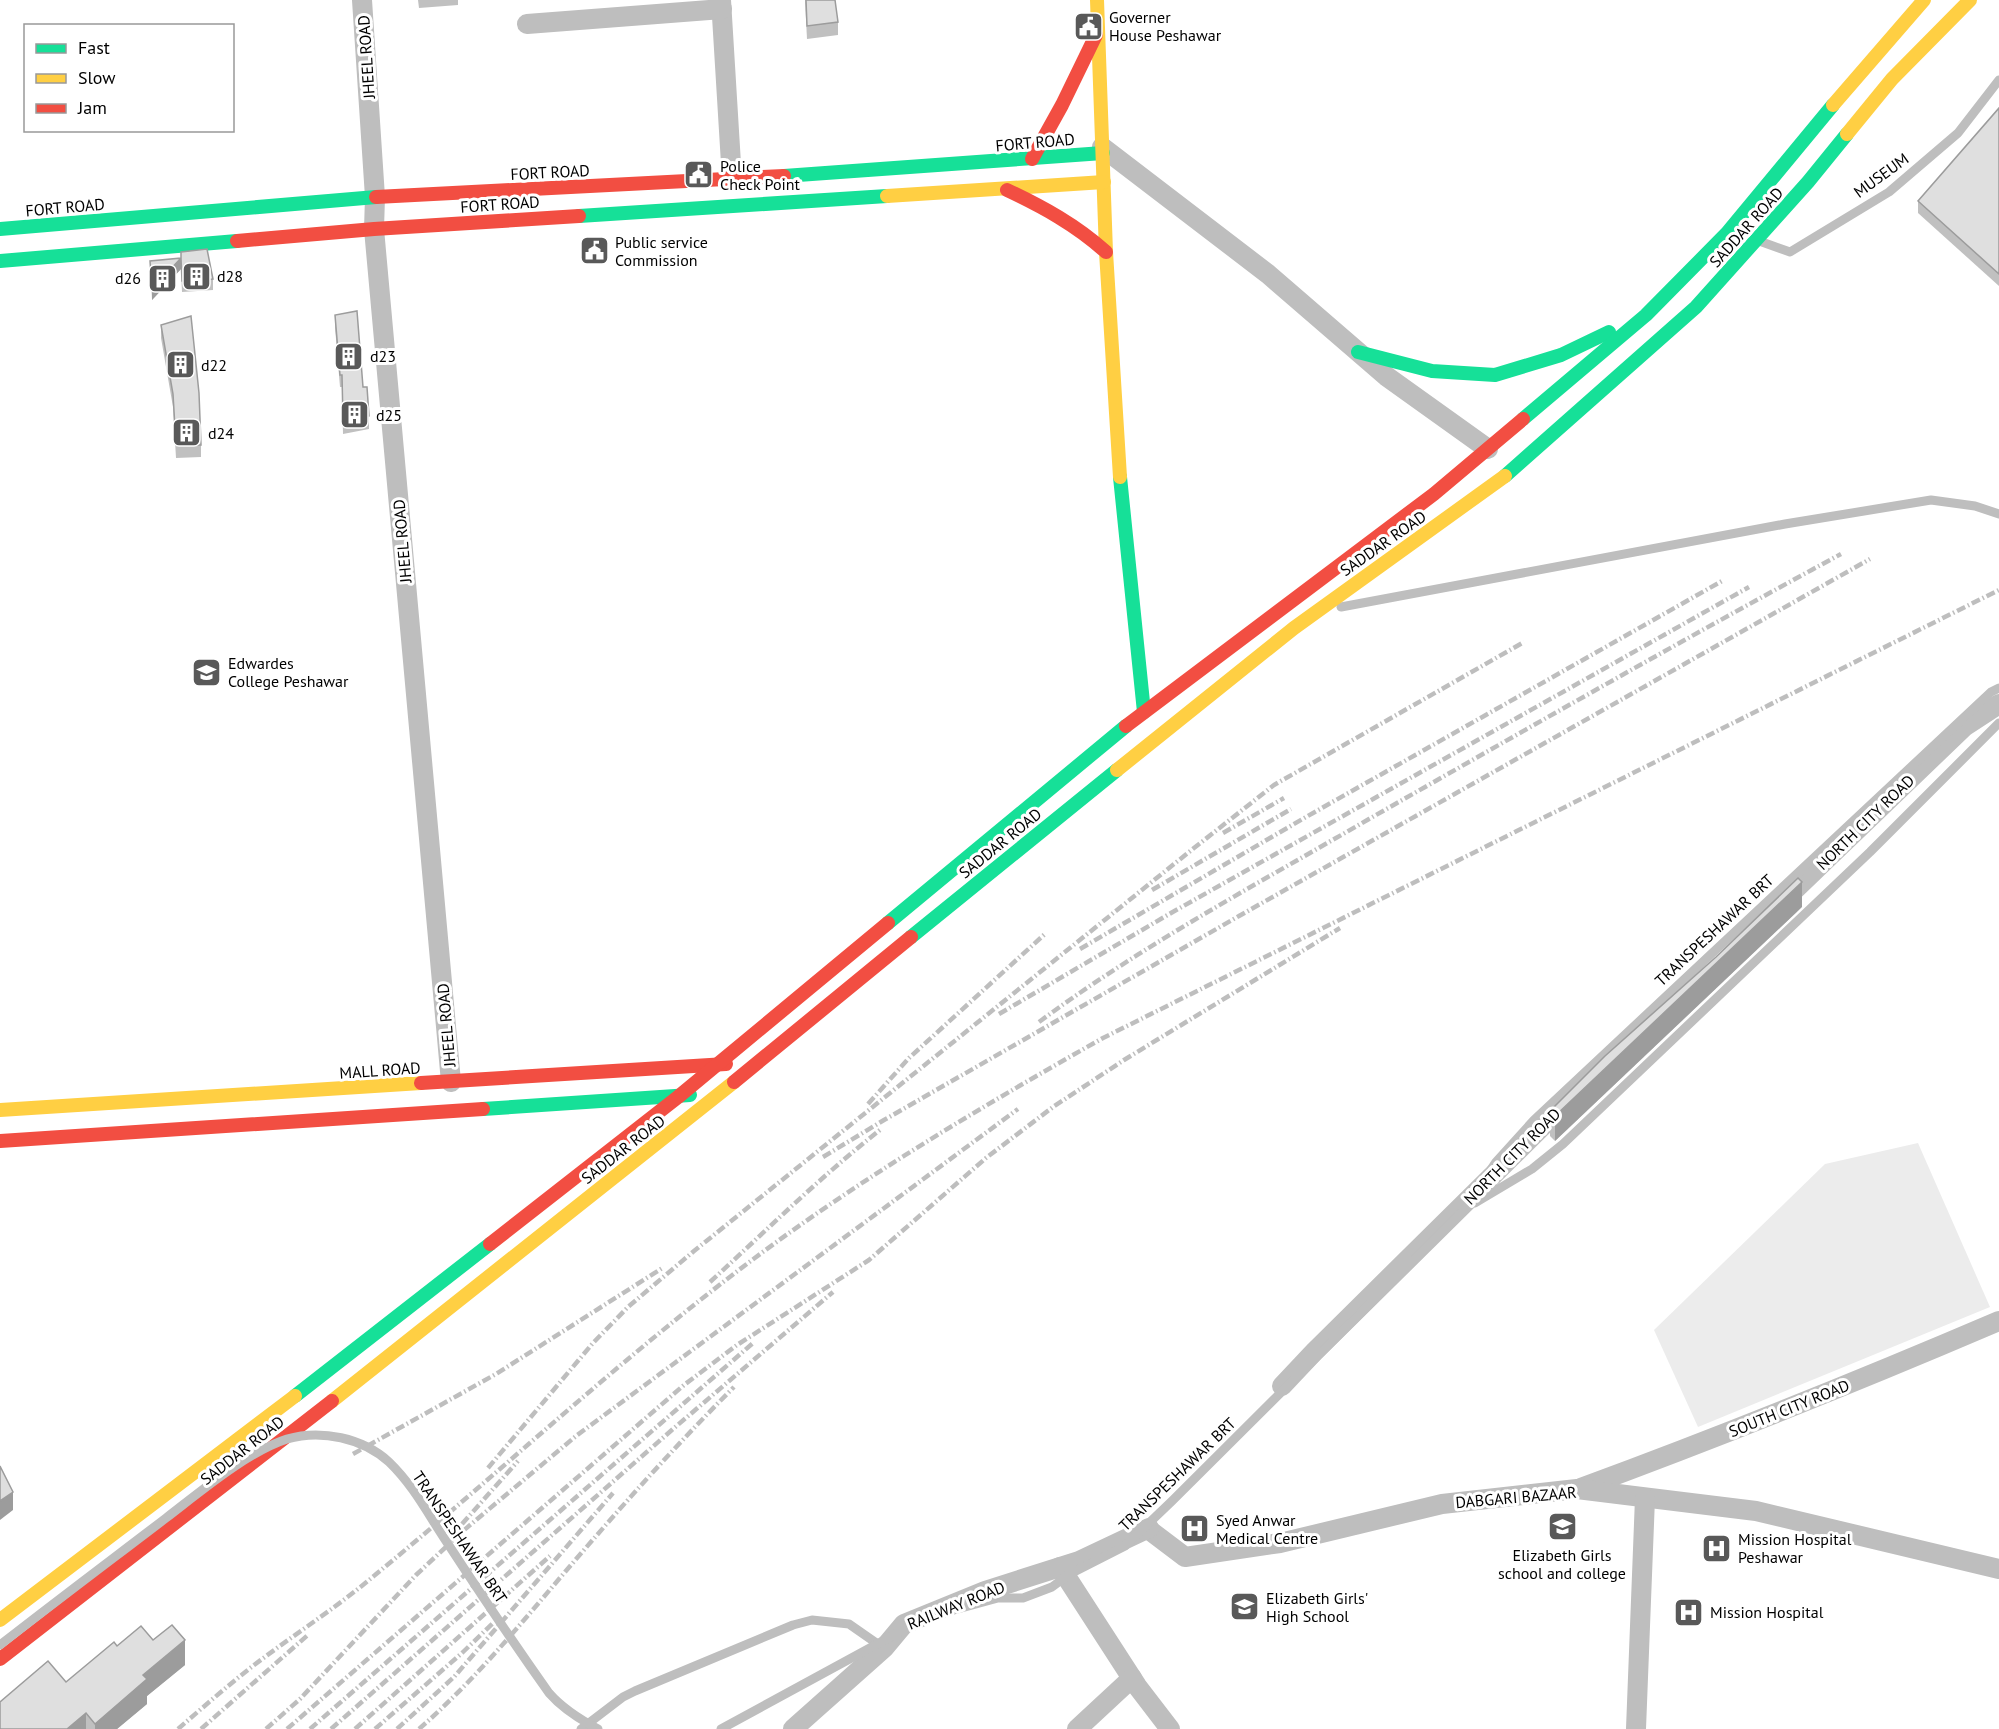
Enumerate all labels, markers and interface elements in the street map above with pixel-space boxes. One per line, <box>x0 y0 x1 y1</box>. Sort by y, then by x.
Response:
place label: Governer House Peshawar <box>1109 7 1222 45</box>
public building icon: Governer House Peshawar <box>1072 10 1104 42</box>
street label: JHEEL ROAD <box>353 15 379 100</box>
legend <box>24 24 234 132</box>
text: Fast <box>78 36 110 59</box>
text: Slow <box>78 66 116 89</box>
text: Jam <box>77 96 107 119</box>
street label: FORT ROAD <box>995 129 1075 155</box>
street label: MUSEUM <box>1850 148 1912 202</box>
place label: Police Check Point <box>720 156 800 194</box>
public building icon: Police Check Point <box>683 159 715 191</box>
street label: FORT ROAD <box>510 160 590 184</box>
street label: SADDAR ROAD <box>1705 183 1787 271</box>
street label: FORT ROAD <box>460 191 540 217</box>
street label: FORT ROAD <box>25 194 105 220</box>
place label: Public service Commission <box>615 232 708 270</box>
public building icon: Public service Commission <box>578 235 610 267</box>
building icon: d28 <box>180 260 212 292</box>
building icon: d26 <box>146 262 178 294</box>
place label: d28 <box>217 266 243 286</box>
place label: d26 <box>115 268 141 288</box>
building icon: d23 <box>333 340 365 372</box>
place label: d23 <box>370 346 396 366</box>
building icon: d22 <box>164 349 196 381</box>
place label: d22 <box>201 355 227 375</box>
building icon: d25 <box>339 399 371 431</box>
place label: d25 <box>376 405 402 425</box>
building icon: d24 <box>171 417 203 449</box>
place label: d24 <box>208 423 234 443</box>
street label: JHEEL ROAD <box>388 498 416 585</box>
street label: SADDAR ROAD <box>1336 506 1430 580</box>
place label: Edwardes College Peshawar <box>228 653 349 691</box>
school or university icon: Edwardes College Peshawar <box>191 656 223 688</box>
street label: NORTH CITY ROAD <box>1812 770 1918 874</box>
street label: SADDAR ROAD <box>955 804 1045 882</box>
street label: TRANSPESHAWAR BRT <box>1650 870 1778 990</box>
street label: JHEEL ROAD <box>432 982 460 1069</box>
street label: MALL ROAD <box>339 1057 421 1083</box>
street label: NORTH CITY ROAD <box>1459 1103 1565 1209</box>
street label: SADDAR ROAD <box>577 1110 669 1188</box>
street label: SOUTH CITY ROAD <box>1726 1375 1852 1441</box>
street label: SADDAR ROAD <box>196 1411 288 1489</box>
street label: TRANSPESHAWAR BRT <box>1114 1413 1240 1535</box>
street label: TRANSPESHAWAR BRT <box>408 1467 512 1607</box>
street label: DABGARI BAZAAR <box>1455 1482 1577 1512</box>
place label: Syed Anwar Medical Centre <box>1216 1510 1318 1548</box>
school or university icon: Elizabeth Girls school and college <box>1546 1511 1578 1543</box>
hospital icon: Syed Anwar Medical Centre <box>1179 1513 1211 1545</box>
place label: Mission Hospital Peshawar <box>1738 1529 1852 1567</box>
hospital icon: Mission Hospital Peshawar <box>1701 1532 1733 1564</box>
place label: Elizabeth Girls school and college <box>1498 1545 1626 1583</box>
street label: RAILWAY ROAD <box>904 1576 1008 1634</box>
place label: Elizabeth Girls' High School <box>1266 1588 1368 1626</box>
school or university icon: Elizabeth Girls' High School <box>1229 1591 1261 1623</box>
hospital icon: Mission Hospital <box>1673 1596 1705 1628</box>
place label: Mission Hospital <box>1710 1602 1824 1622</box>

